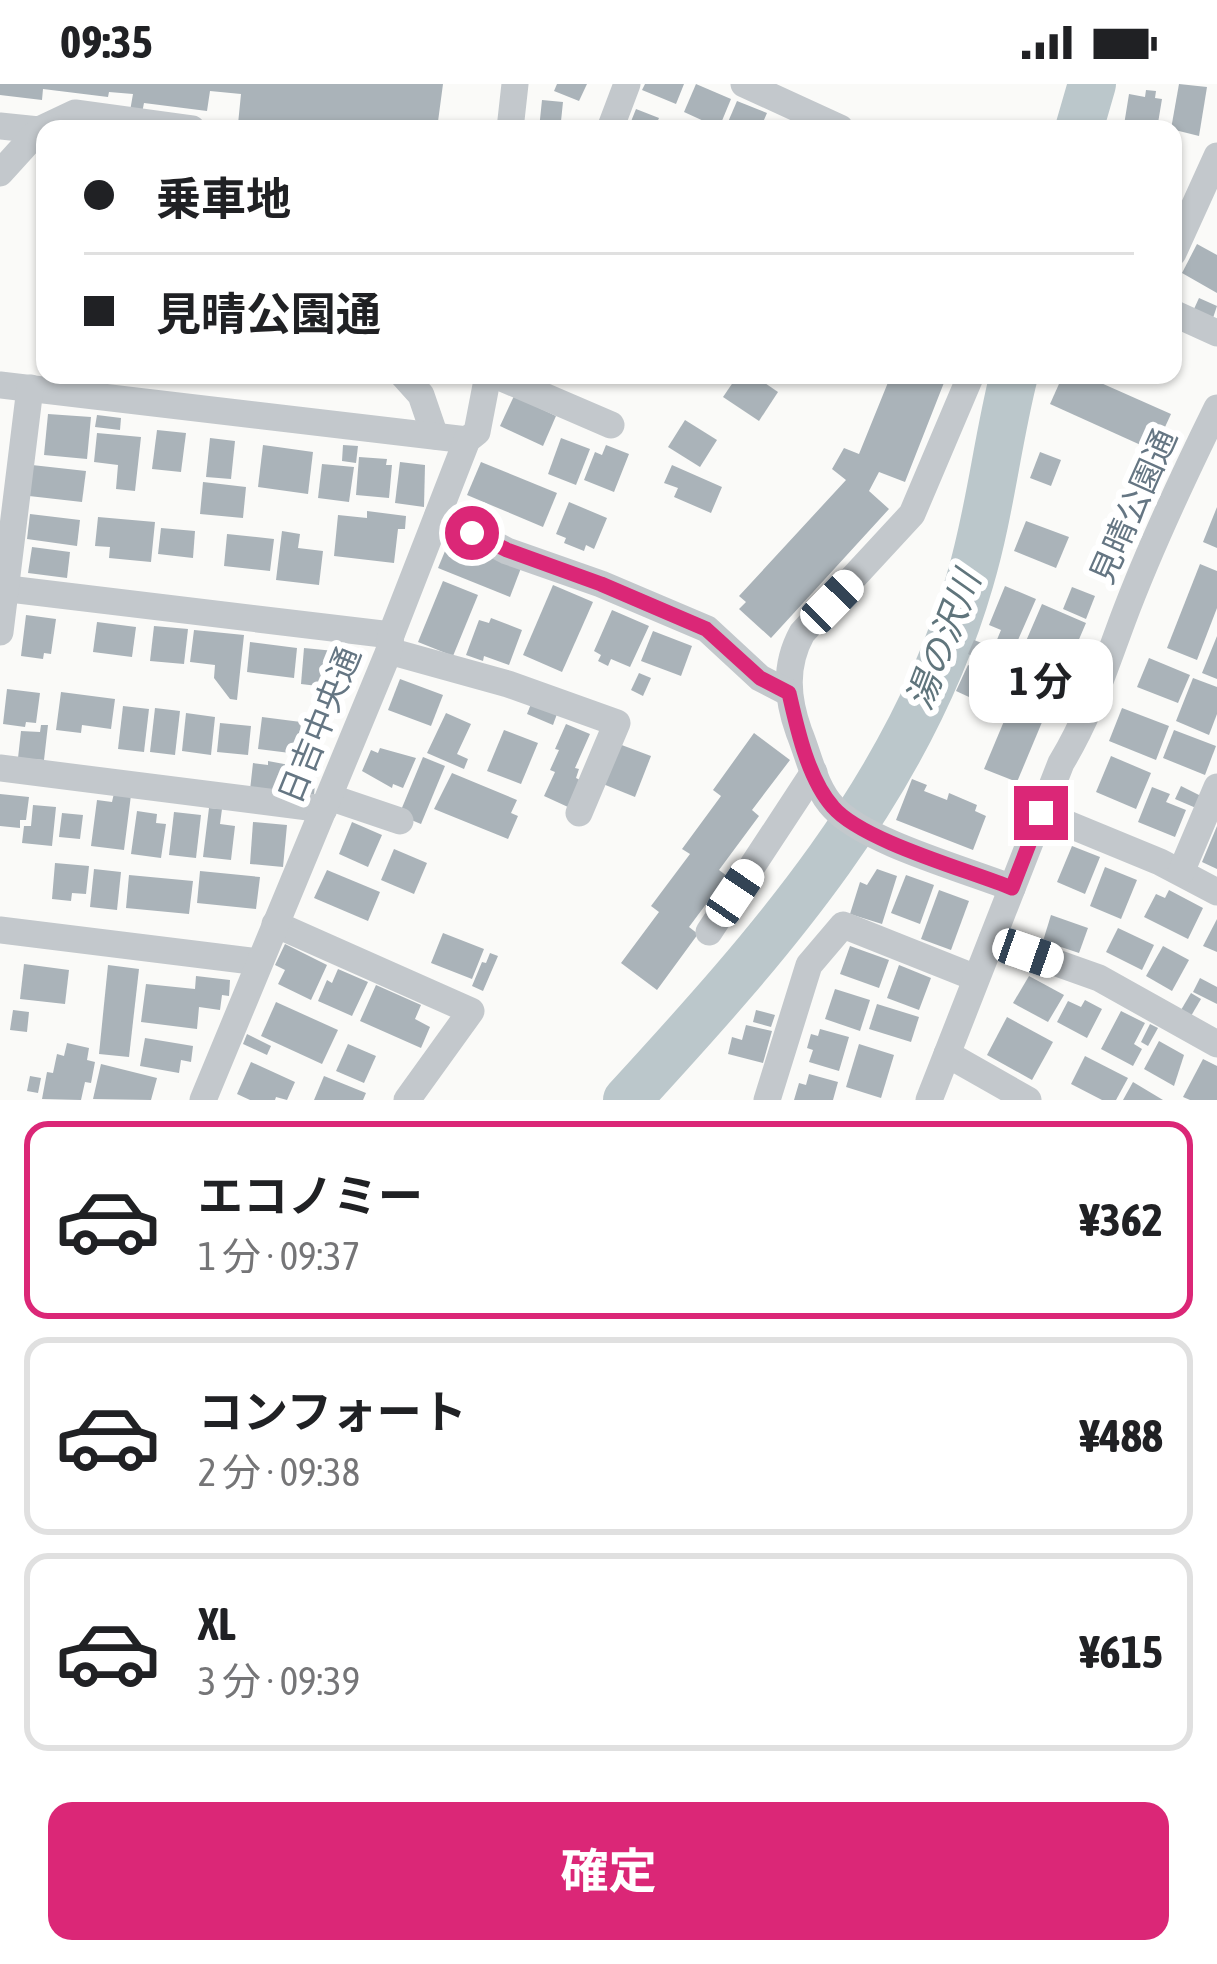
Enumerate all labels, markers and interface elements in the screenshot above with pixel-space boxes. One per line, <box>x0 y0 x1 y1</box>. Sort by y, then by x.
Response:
text: 09:35 <box>60 16 153 68</box>
text: 乗車地 <box>156 173 291 225</box>
text: 見晴公園通 <box>156 288 381 340</box>
street label: 見晴公園通 <box>1082 423 1184 589</box>
route start <box>445 506 499 560</box>
water label: 湯の沢川 <box>898 562 990 715</box>
car <box>794 564 870 640</box>
callout: 1 分 <box>969 639 1113 723</box>
street label: 日吉中央通 <box>270 641 368 809</box>
text: 1 分 <box>1010 659 1072 703</box>
route end <box>1014 786 1068 840</box>
car <box>700 853 770 933</box>
car <box>988 924 1068 982</box>
icon: car <box>54 1166 162 1274</box>
text: エコノミー <box>198 1170 423 1222</box>
text: ¥362 <box>1080 1194 1163 1246</box>
text: 1 分 · 09:37 <box>198 1234 360 1278</box>
icon: car <box>54 1382 162 1490</box>
text: コンフォート <box>198 1386 467 1438</box>
text: ¥488 <box>1080 1410 1163 1462</box>
text: 2 分 · 09:38 <box>198 1450 360 1494</box>
icon: car <box>54 1598 162 1706</box>
text: XL <box>198 1598 236 1650</box>
text: ¥615 <box>1080 1626 1163 1678</box>
text: 3 分 · 09:39 <box>198 1659 360 1703</box>
button: 確定 <box>48 1802 1169 1940</box>

